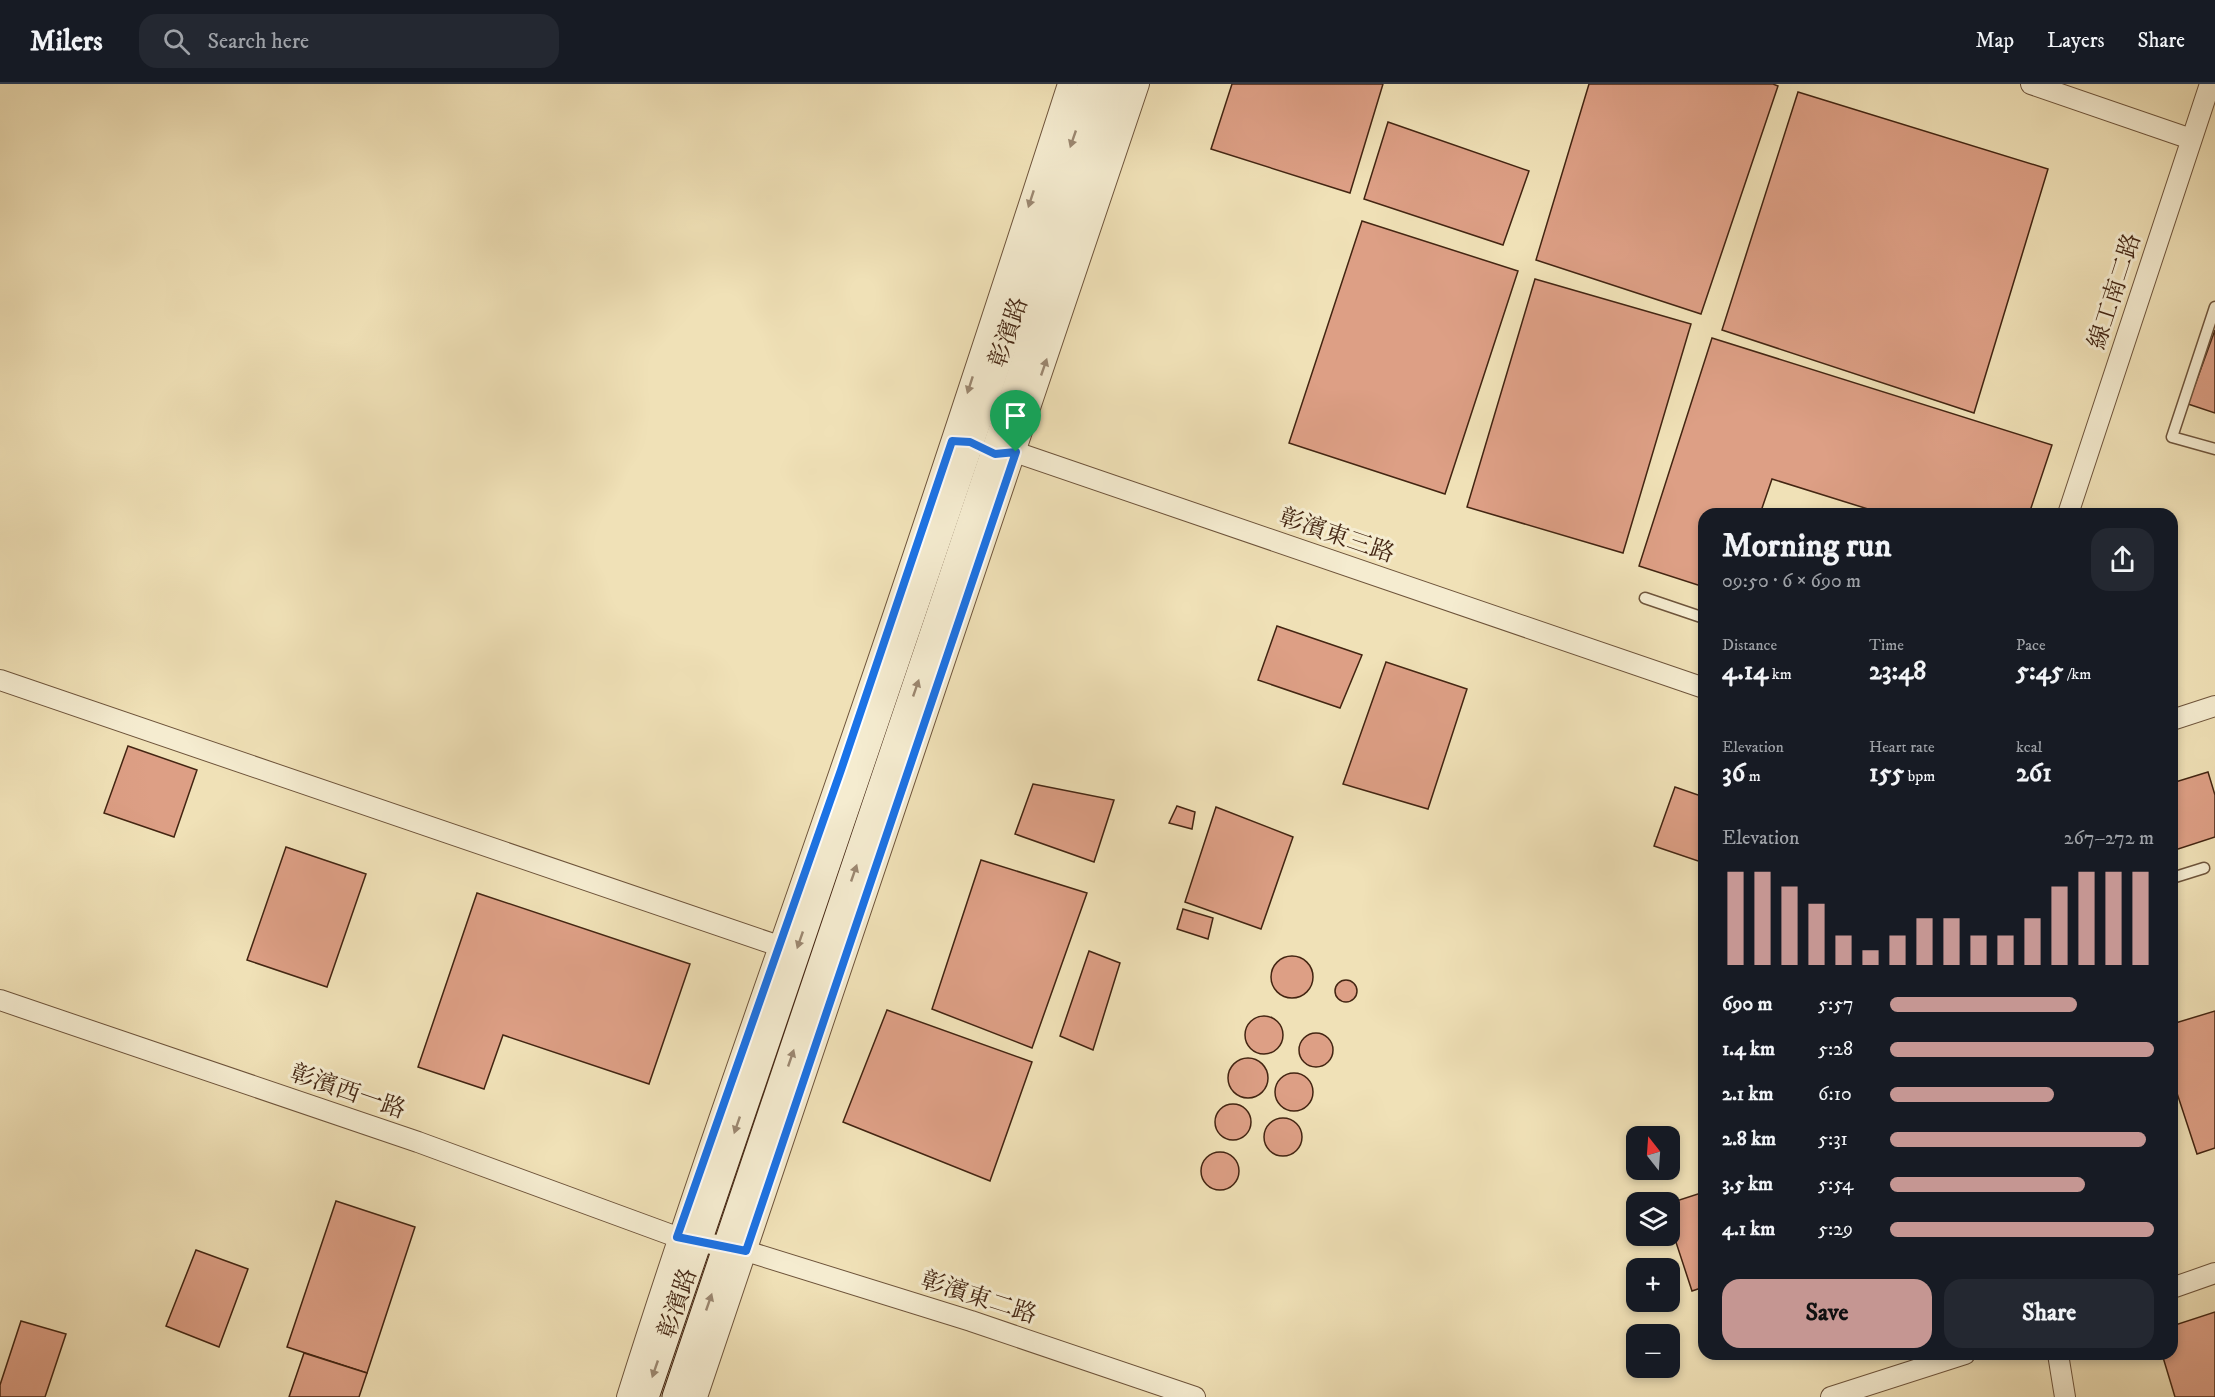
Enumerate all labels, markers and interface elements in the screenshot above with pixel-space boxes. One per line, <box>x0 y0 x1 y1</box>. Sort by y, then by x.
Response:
search box <box>139 14 559 68</box>
text: Milers <box>30 24 103 59</box>
icon: search <box>160 25 193 58</box>
text: Search here <box>208 28 309 55</box>
text: Map <box>1975 28 2014 54</box>
text: Layers <box>2047 28 2105 54</box>
text: Share <box>2138 28 2185 54</box>
one-way arrow <box>1068 130 1077 148</box>
one-way arrow <box>1025 191 1035 209</box>
street label: 線工南二路 <box>2082 230 2148 353</box>
street label: 彰濱路 <box>983 293 1035 371</box>
one-way arrow <box>1040 357 1050 375</box>
one-way arrow <box>965 376 974 394</box>
pin <box>990 390 1041 452</box>
icon: arrive <box>999 399 1032 432</box>
street label: 彰濱東三路 <box>1275 502 1398 570</box>
text: Morning run <box>1722 526 1891 567</box>
button: share <box>2091 528 2154 591</box>
text: 09:50 · 6 × 690 m <box>1722 569 1861 594</box>
text: Distance <box>1722 635 1777 655</box>
text: Time <box>1869 635 1904 655</box>
text: Pace <box>2016 635 2046 655</box>
text: 4.14 <box>1722 655 1768 688</box>
text: 23:48 <box>1869 655 1926 688</box>
text: 5:45 <box>2016 655 2063 688</box>
text: km <box>1768 664 1792 684</box>
text: /km <box>2063 664 2091 684</box>
one-way arrow <box>912 679 922 697</box>
text: Elevation <box>1722 737 1784 757</box>
text: Heart rate <box>1869 737 1935 757</box>
text: kcal <box>2016 737 2042 757</box>
text: 36 <box>1722 757 1745 790</box>
text: 155 <box>1869 757 1904 790</box>
text: 261 <box>2016 757 2052 790</box>
text: m <box>1745 766 1761 786</box>
text: bpm <box>1904 766 1935 786</box>
text: Elevation <box>1722 826 1799 851</box>
text: 267–272 m <box>2064 826 2154 851</box>
one-way arrow <box>850 864 859 882</box>
one-way arrow <box>795 931 805 949</box>
text: 690 m <box>1722 992 1772 1017</box>
text: 5:57 <box>1818 992 1854 1017</box>
text: 1.4 km <box>1722 1037 1775 1062</box>
text: 5:28 <box>1818 1037 1853 1062</box>
one-way arrow <box>787 1048 797 1066</box>
street label: 彰濱西一路 <box>286 1058 409 1126</box>
text: 2.1 km <box>1722 1082 1773 1107</box>
text: 6:10 <box>1818 1082 1852 1107</box>
one-way arrow <box>732 1116 742 1134</box>
north arrow <box>1626 1126 1680 1180</box>
map controls <box>1626 1126 1680 1378</box>
text: 2.8 km <box>1722 1127 1776 1152</box>
text: 5:31 <box>1818 1127 1848 1152</box>
text: 3.5 km <box>1722 1172 1773 1197</box>
text: 5:54 <box>1818 1172 1854 1197</box>
button: layers <box>1626 1192 1680 1246</box>
text: 4.1 km <box>1722 1217 1775 1242</box>
text: 5:29 <box>1818 1217 1853 1242</box>
button: + <box>1626 1258 1680 1312</box>
street label: 彰濱路 <box>652 1264 704 1342</box>
street label: 彰濱東二路 <box>917 1265 1040 1331</box>
button: Save <box>1722 1279 1932 1348</box>
button: Share <box>1944 1279 2154 1348</box>
one-way arrow <box>704 1293 714 1311</box>
button: − <box>1626 1324 1680 1378</box>
one-way arrow <box>649 1360 659 1378</box>

